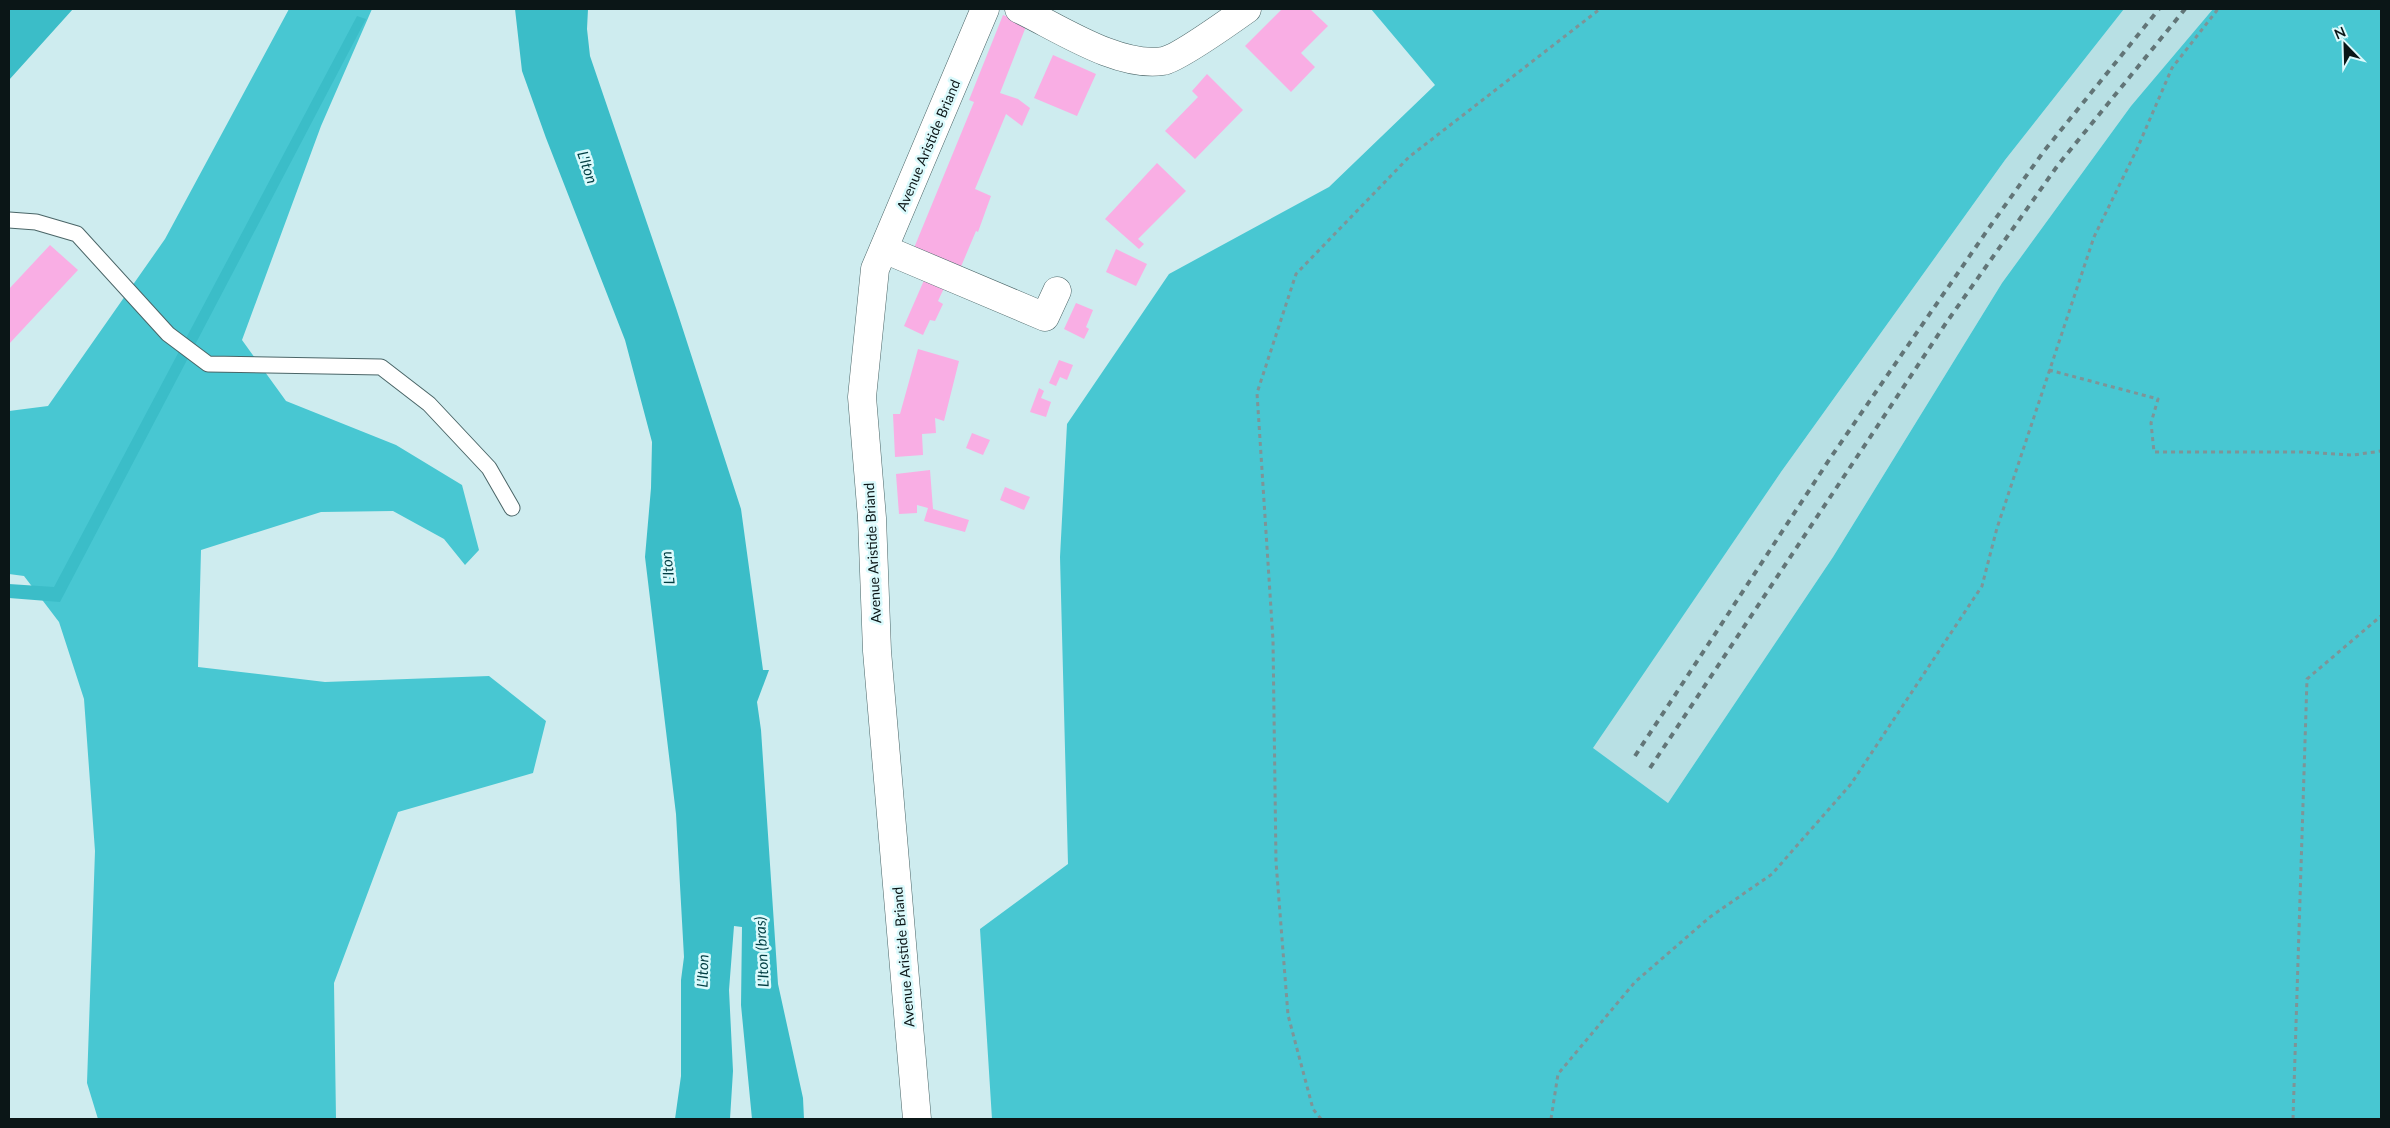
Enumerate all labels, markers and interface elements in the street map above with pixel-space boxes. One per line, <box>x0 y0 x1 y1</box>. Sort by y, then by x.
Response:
north arrow <box>2320 20 2370 70</box>
text: N <box>2331 23 2348 43</box>
street label: Avenue Aristide Briand <box>893 77 963 213</box>
water label: L'Iton <box>574 148 602 186</box>
street label: Avenue Aristide Briand <box>860 482 884 624</box>
water label: L'Iton <box>656 550 678 586</box>
street label: Avenue Aristide Briand <box>888 886 918 1028</box>
water label: L'Iton (bras) <box>750 916 772 988</box>
water label: L'Iton <box>692 954 712 988</box>

